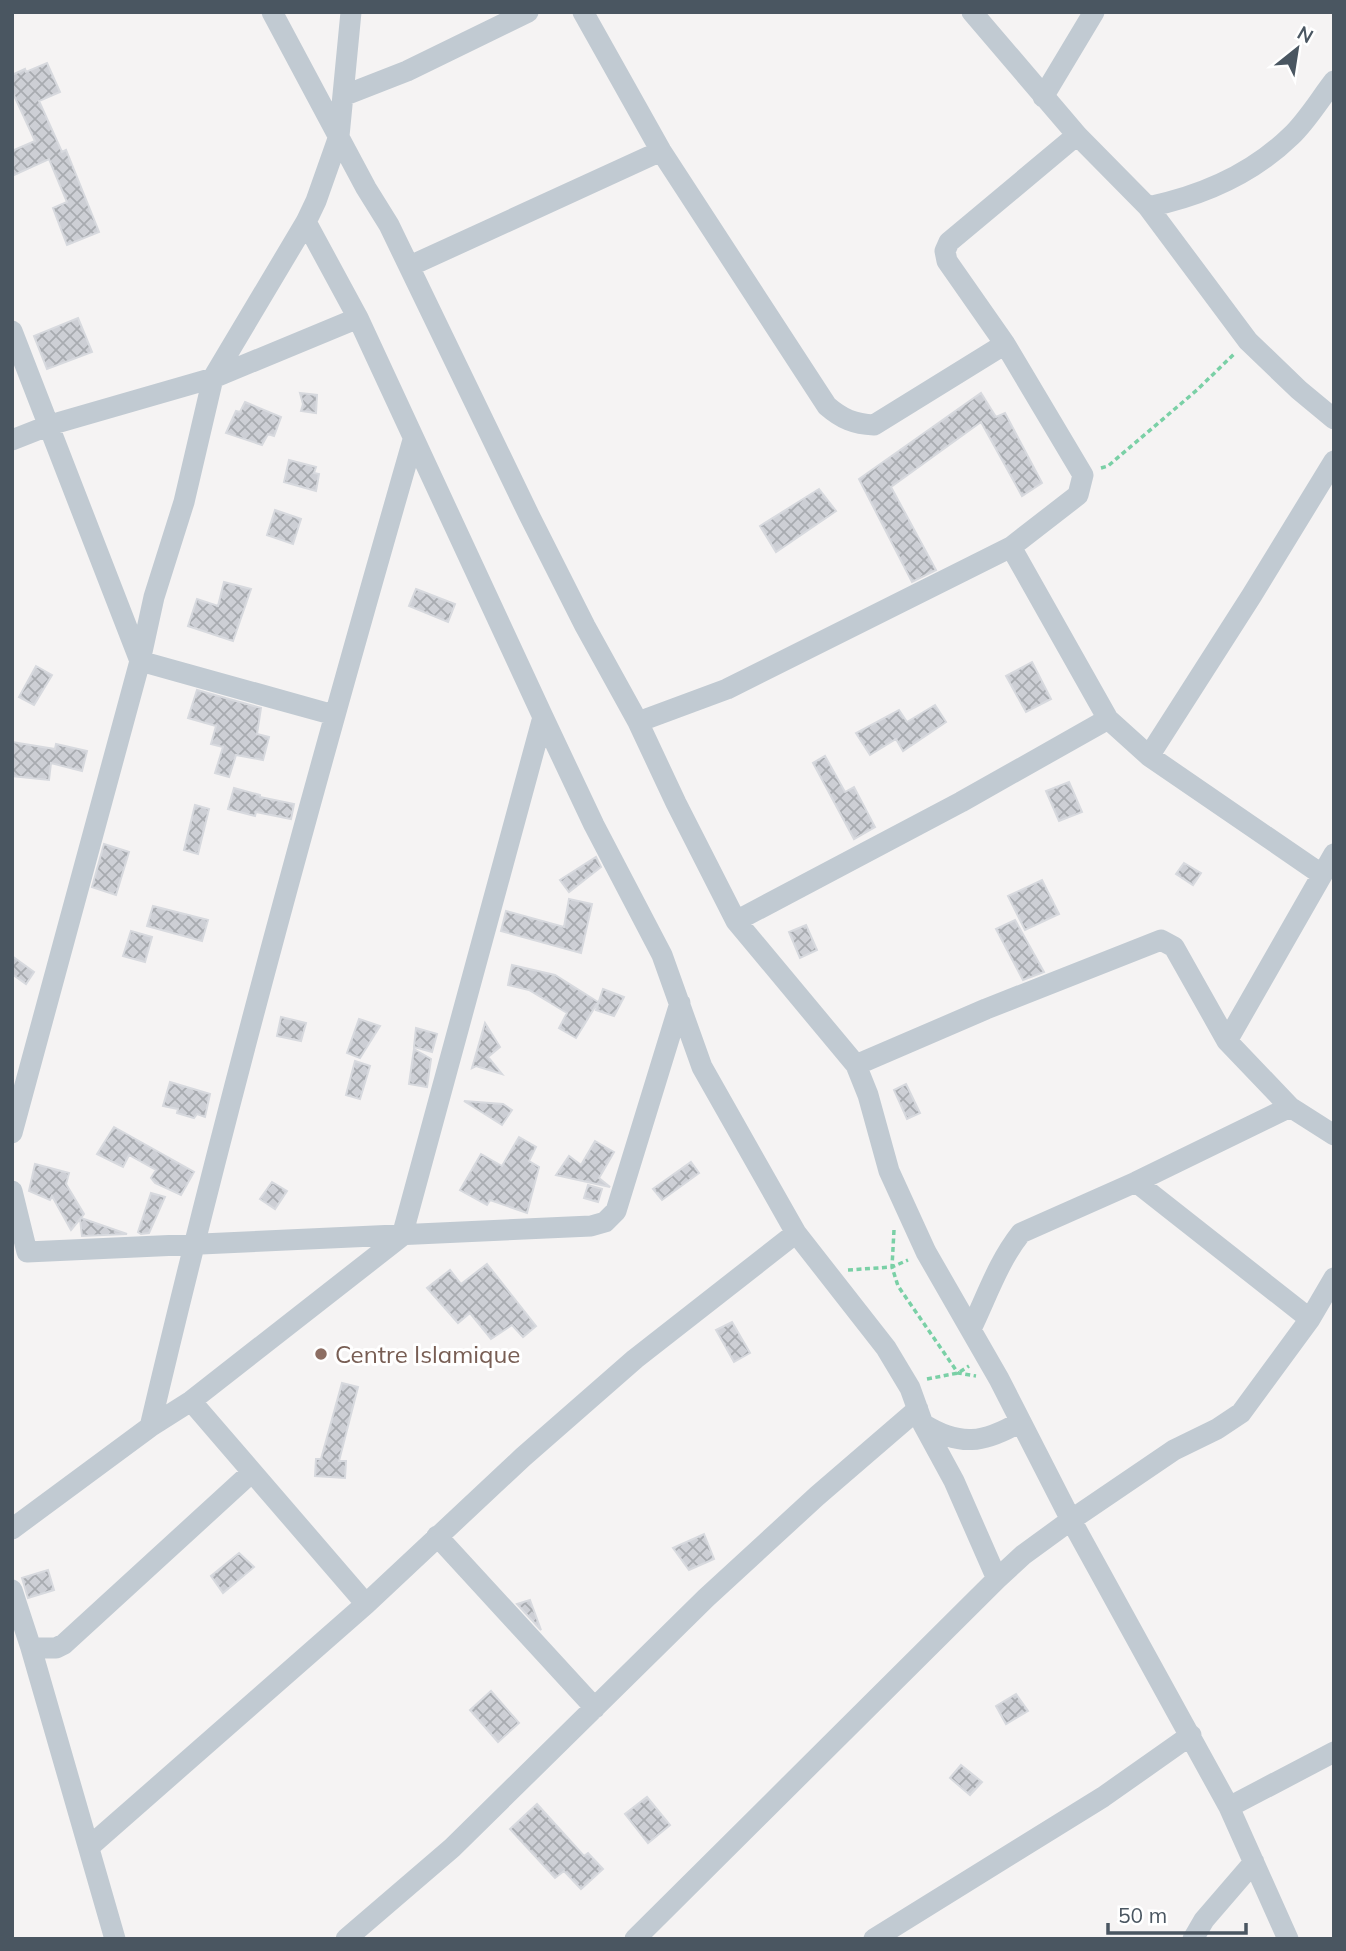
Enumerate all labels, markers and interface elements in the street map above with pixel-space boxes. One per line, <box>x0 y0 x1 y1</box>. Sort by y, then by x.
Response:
north arrow <box>1262 14 1332 84</box>
text: N <box>1293 20 1318 48</box>
place label: Centre Islamique <box>335 1339 520 1369</box>
marker: Centre Islamique <box>313 1346 329 1362</box>
scale bar <box>1108 1892 1246 1936</box>
text: 50 m <box>1118 1902 1167 1928</box>

